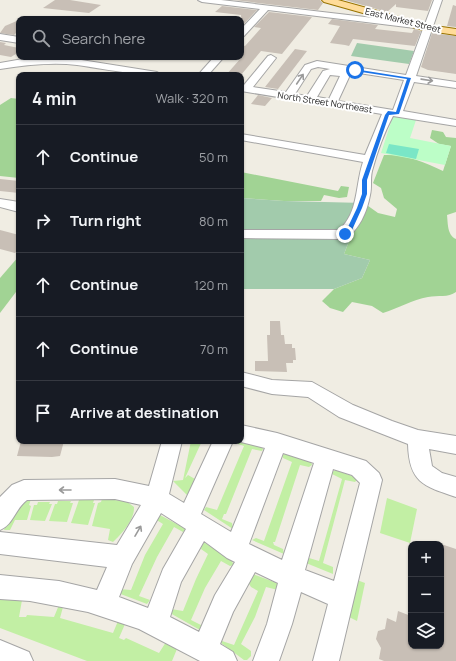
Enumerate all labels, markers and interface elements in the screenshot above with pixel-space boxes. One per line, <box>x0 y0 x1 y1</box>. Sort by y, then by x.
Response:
street label: East Market Street <box>364 4 443 36</box>
search box <box>16 16 244 60</box>
icon: search <box>30 27 52 49</box>
text: Search here <box>62 28 145 49</box>
route start <box>346 61 364 79</box>
one-way arrow <box>296 74 304 85</box>
one-way arrow <box>421 76 434 84</box>
text: 4 min <box>32 87 76 110</box>
street label: North Street Northeast <box>277 88 374 116</box>
text: Walk · 320 m <box>155 89 228 107</box>
icon: ahead <box>32 146 54 168</box>
text: Continue <box>70 146 138 167</box>
text: 50 m <box>199 148 228 166</box>
icon: right <box>32 210 54 232</box>
text: Turn right <box>70 210 141 231</box>
text: 80 m <box>199 212 228 230</box>
route end <box>336 225 354 243</box>
icon: ahead <box>32 274 54 296</box>
text: Continue <box>70 274 138 295</box>
text: 120 m <box>194 276 228 294</box>
icon: ahead <box>32 338 54 360</box>
text: Continue <box>70 338 138 359</box>
text: 70 m <box>200 340 228 358</box>
icon: arrive <box>32 402 54 424</box>
text: Arrive at destination <box>70 402 219 423</box>
one-way arrow <box>59 486 72 494</box>
one-way arrow <box>135 525 143 537</box>
map controls <box>408 541 444 649</box>
button: + <box>408 541 444 577</box>
button: − <box>408 577 444 613</box>
button: layers <box>408 613 444 649</box>

